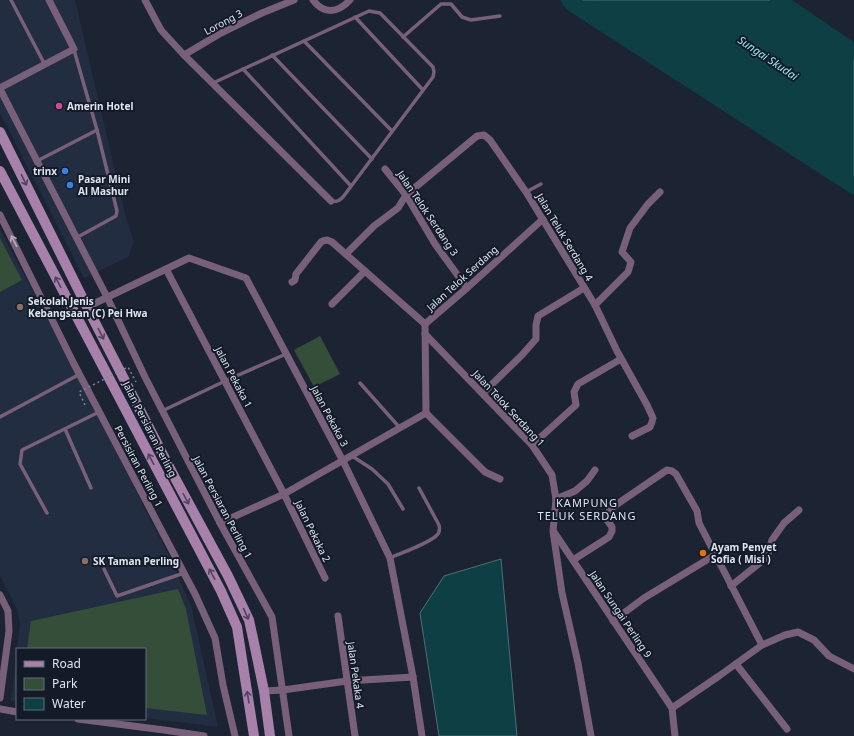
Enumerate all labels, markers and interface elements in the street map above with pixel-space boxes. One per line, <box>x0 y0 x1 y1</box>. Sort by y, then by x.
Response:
street label: Lorong 3 <box>201 6 245 38</box>
water label: Sungai Skudai <box>735 32 801 83</box>
place label: Amerin Hotel <box>67 99 133 113</box>
marker: Amerin Hotel <box>54 101 64 111</box>
place label: trinx <box>33 164 57 178</box>
marker: trinx <box>60 166 70 176</box>
street label: Jalan Telok Serdang 3 <box>394 167 462 259</box>
place label: Pasar Mini Al Mashur <box>78 172 130 198</box>
one-way arrow <box>21 173 28 185</box>
marker: Pasar Mini Al Mashur <box>65 180 75 190</box>
street label: Jalan Teluk Serdang 4 <box>533 190 597 284</box>
one-way arrow <box>9 236 17 248</box>
street label: Jalan Telok Serdang <box>423 242 501 314</box>
one-way arrow <box>54 276 62 288</box>
place label: Sekolah Jenis Kebangsaan (C) Pei Hwa <box>28 294 148 320</box>
marker: Sekolah Jenis Kebangsaan (C) Pei Hwa <box>15 302 25 312</box>
one-way arrow <box>97 327 105 339</box>
street label: Jalan Pekaka 1 <box>212 343 256 410</box>
street label: Jalan Telok Serdang 1 <box>469 366 548 449</box>
street label: Jalan Persiaran Perling <box>119 378 180 479</box>
street label: Jalan Pekaka 3 <box>308 382 352 449</box>
street label: Persisiran Perling 1 <box>112 423 166 509</box>
street label: Jalan Persiaran Perling 1 <box>190 452 256 561</box>
one-way arrow <box>147 453 155 465</box>
one-way arrow <box>183 493 191 505</box>
district label: KAMPUNG TELUK SERDANG <box>538 495 636 523</box>
street label: Jalan Pekaka 2 <box>292 497 334 565</box>
place label: Ayam Penyet Sofia ( Misi ) <box>711 540 777 566</box>
marker: Ayam Penyet Sofia ( Misi ) <box>698 548 708 558</box>
place label: SK Taman Perling <box>93 554 179 568</box>
marker: SK Taman Perling <box>80 556 90 566</box>
street label: Jalan Sungai Perling 9 <box>586 567 655 660</box>
one-way arrow <box>207 568 215 580</box>
one-way arrow <box>243 608 250 620</box>
street label: Jalan Pekaka 4 <box>344 640 368 710</box>
legend <box>16 648 146 720</box>
text: Road <box>52 655 81 672</box>
text: Park <box>52 675 78 692</box>
one-way arrow <box>244 691 252 704</box>
text: Water <box>52 695 86 712</box>

